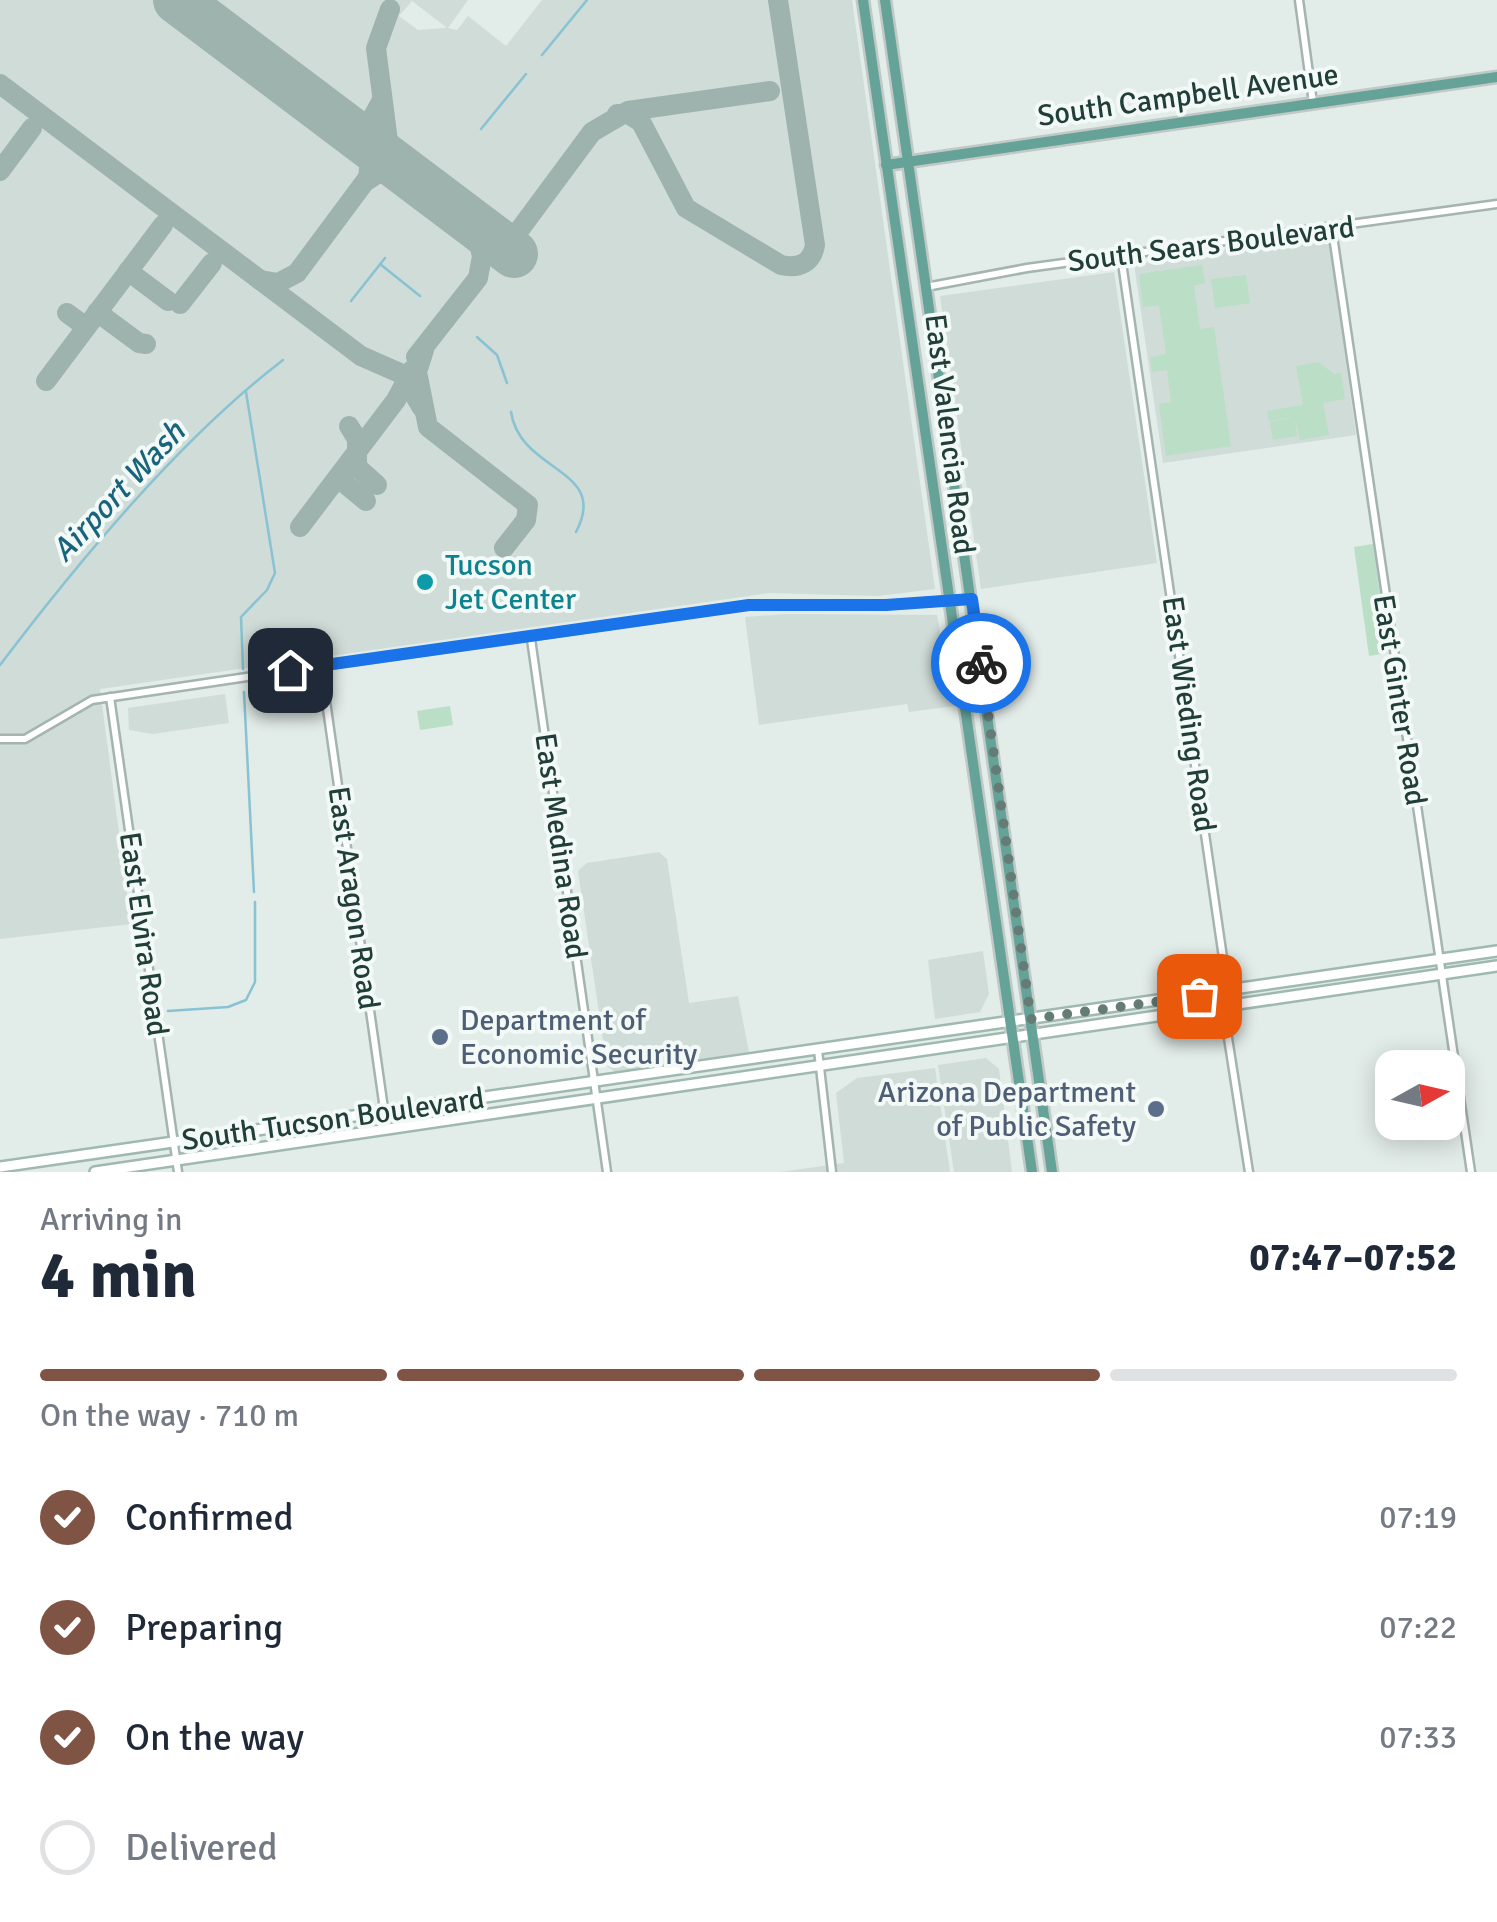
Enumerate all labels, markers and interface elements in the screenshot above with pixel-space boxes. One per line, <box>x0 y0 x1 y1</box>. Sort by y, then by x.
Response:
street label: South Campbell Avenue <box>1035 56 1341 135</box>
street label: South Sears Boulevard <box>1066 209 1357 280</box>
street label: East Valencia Road <box>916 312 983 556</box>
water label: Airport Wash <box>43 412 194 570</box>
place label: Tucson Jet Center <box>445 547 576 618</box>
marker: Tucson Jet Center <box>414 571 436 593</box>
street label: East Ginter Road <box>1365 592 1434 808</box>
street label: East Wieding Road <box>1154 594 1223 834</box>
courier <box>931 613 1031 713</box>
pin <box>248 628 333 713</box>
icon: bike <box>954 636 1009 691</box>
icon: home <box>263 643 318 698</box>
street label: East Medina Road <box>526 731 595 961</box>
street label: East Aragon Road <box>320 784 387 1012</box>
street label: East Elvira Road <box>111 830 176 1039</box>
pin <box>1157 954 1242 1039</box>
icon: bag <box>1172 969 1227 1024</box>
place label: Department of Economic Security <box>460 1002 697 1073</box>
marker: Department of Economic Security <box>429 1026 451 1048</box>
north arrow <box>1375 1050 1465 1140</box>
map controls <box>1375 1050 1465 1140</box>
place label: Arizona Department of Public Safety <box>878 1074 1136 1145</box>
street label: South Tucson Boulevard <box>179 1080 487 1159</box>
marker: Arizona Department of Public Safety <box>1145 1098 1167 1120</box>
text: Arriving in <box>40 1200 182 1239</box>
text: 07:47–07:52 <box>1249 1234 1457 1281</box>
text: 4 min <box>40 1236 197 1316</box>
text: On the way · 710 m <box>40 1396 299 1435</box>
icon: check <box>40 1490 95 1545</box>
text: Confirmed <box>125 1494 294 1541</box>
text: 07:19 <box>1379 1498 1457 1537</box>
icon: check <box>40 1600 95 1655</box>
text: Preparing <box>125 1604 283 1651</box>
text: 07:22 <box>1379 1608 1457 1647</box>
icon: check <box>40 1710 95 1765</box>
text: On the way <box>125 1714 304 1761</box>
text: 07:33 <box>1379 1718 1457 1757</box>
text: Delivered <box>125 1824 278 1871</box>

